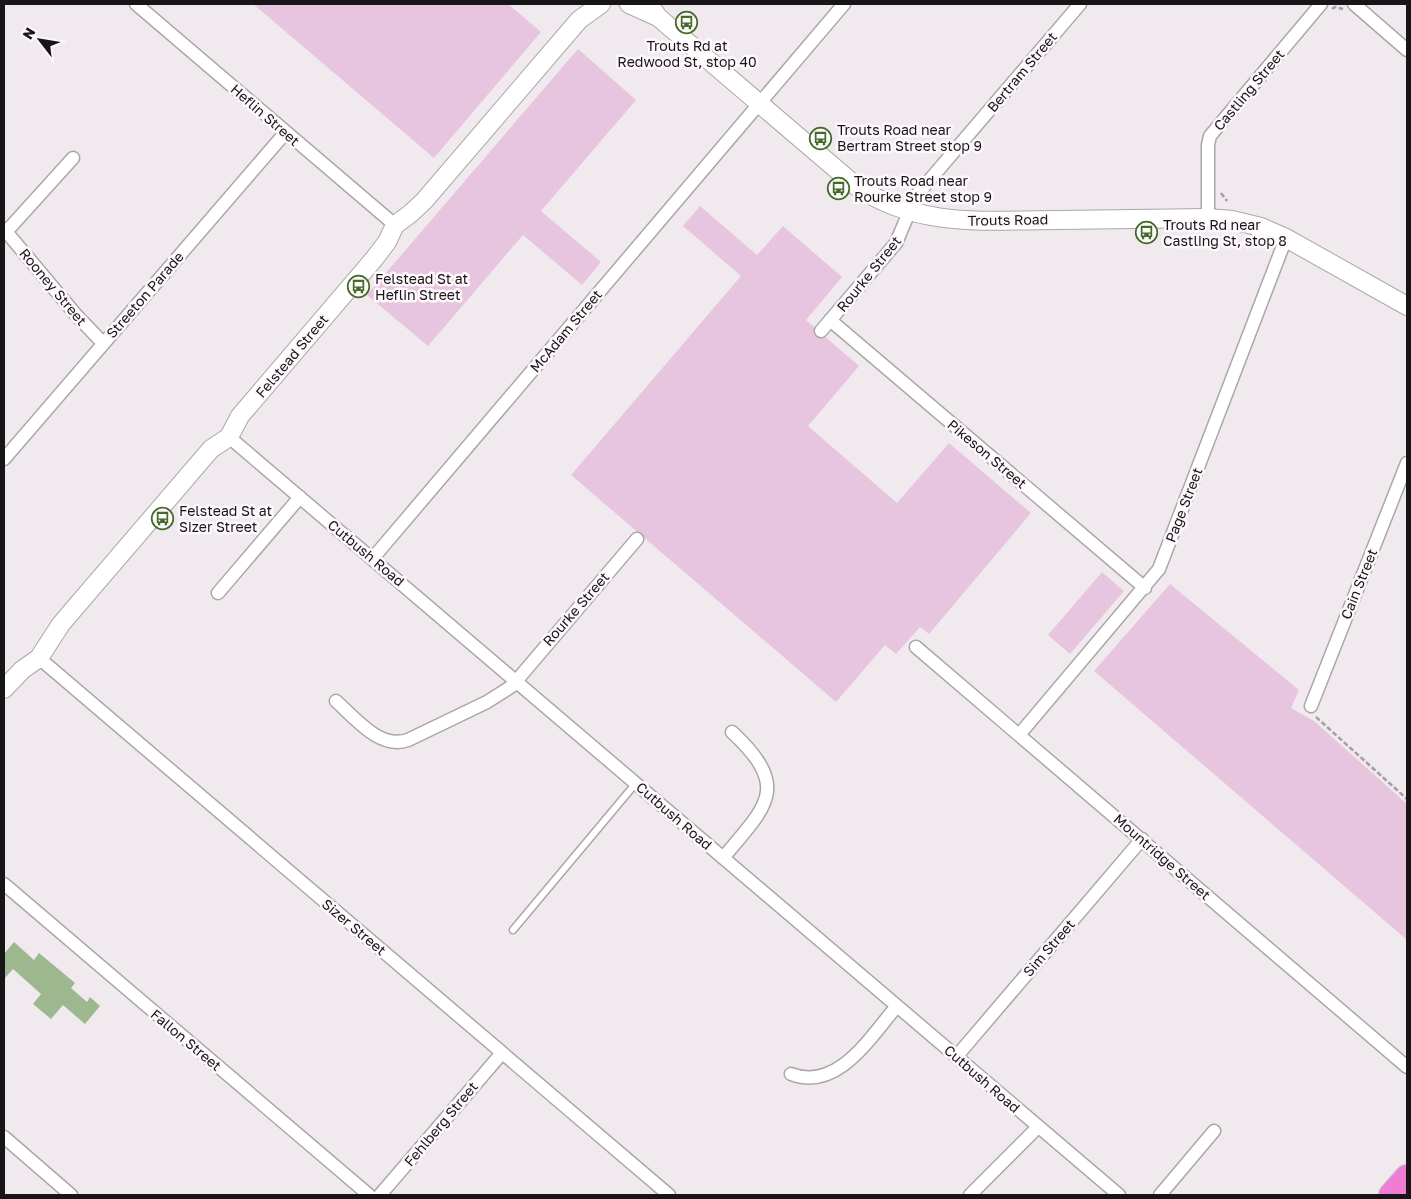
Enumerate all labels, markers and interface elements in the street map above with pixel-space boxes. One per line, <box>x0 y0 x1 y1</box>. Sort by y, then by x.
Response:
bus stop icon: Trouts Rd at Redwood St, stop 40 <box>675 11 699 35</box>
north arrow <box>15 15 65 65</box>
text: N <box>18 24 38 42</box>
street label: Bertram Street <box>983 28 1060 115</box>
place label: Trouts Rd at Redwood St, stop 40 <box>617 37 757 70</box>
street label: Castling Street <box>1210 46 1288 134</box>
street label: Heflin Street <box>227 80 303 149</box>
place label: Trouts Road near Bertram Street stop 9 <box>837 121 982 154</box>
bus stop icon: Trouts Road near Bertram Street stop 9 <box>809 126 833 150</box>
place label: Trouts Road near Rourke Street stop 9 <box>854 172 992 205</box>
bus stop icon: Trouts Road near Rourke Street stop 9 <box>826 177 850 201</box>
street label: Trouts Road <box>968 210 1048 229</box>
place label: Trouts Rd near Castling St, stop 8 <box>1163 216 1287 249</box>
bus stop icon: Trouts Rd near Castling St, stop 8 <box>1135 221 1159 245</box>
street label: Rourke Street <box>833 232 904 315</box>
street label: Rooney Street <box>16 245 91 329</box>
street label: Streeton Parade <box>102 248 187 341</box>
place label: Felstead St at Heflin Street <box>375 270 468 303</box>
bus stop icon: Felstead St at Heflin Street <box>347 275 371 299</box>
street label: McAdam Street <box>526 286 605 376</box>
street label: Felstead Street <box>252 311 331 401</box>
street label: Pikeson Street <box>944 416 1030 492</box>
street label: Page Street <box>1162 465 1206 545</box>
place label: Felstead St at Sizer Street <box>179 502 272 535</box>
bus stop icon: Felstead St at Sizer Street <box>151 507 175 531</box>
street label: Cutbush Road <box>325 516 408 590</box>
street label: Cain Street <box>1337 546 1380 622</box>
street label: Rourke Street <box>539 568 612 649</box>
street label: Cutbush Road <box>633 778 716 853</box>
street label: Mountridge Street <box>1111 810 1214 903</box>
street label: Sizer Street <box>319 895 390 958</box>
street label: Sim Street <box>1019 916 1078 980</box>
street label: Fallon Street <box>148 1005 225 1074</box>
street label: Cutbush Road <box>941 1041 1024 1116</box>
street label: Fehlberg Street <box>400 1078 481 1169</box>

